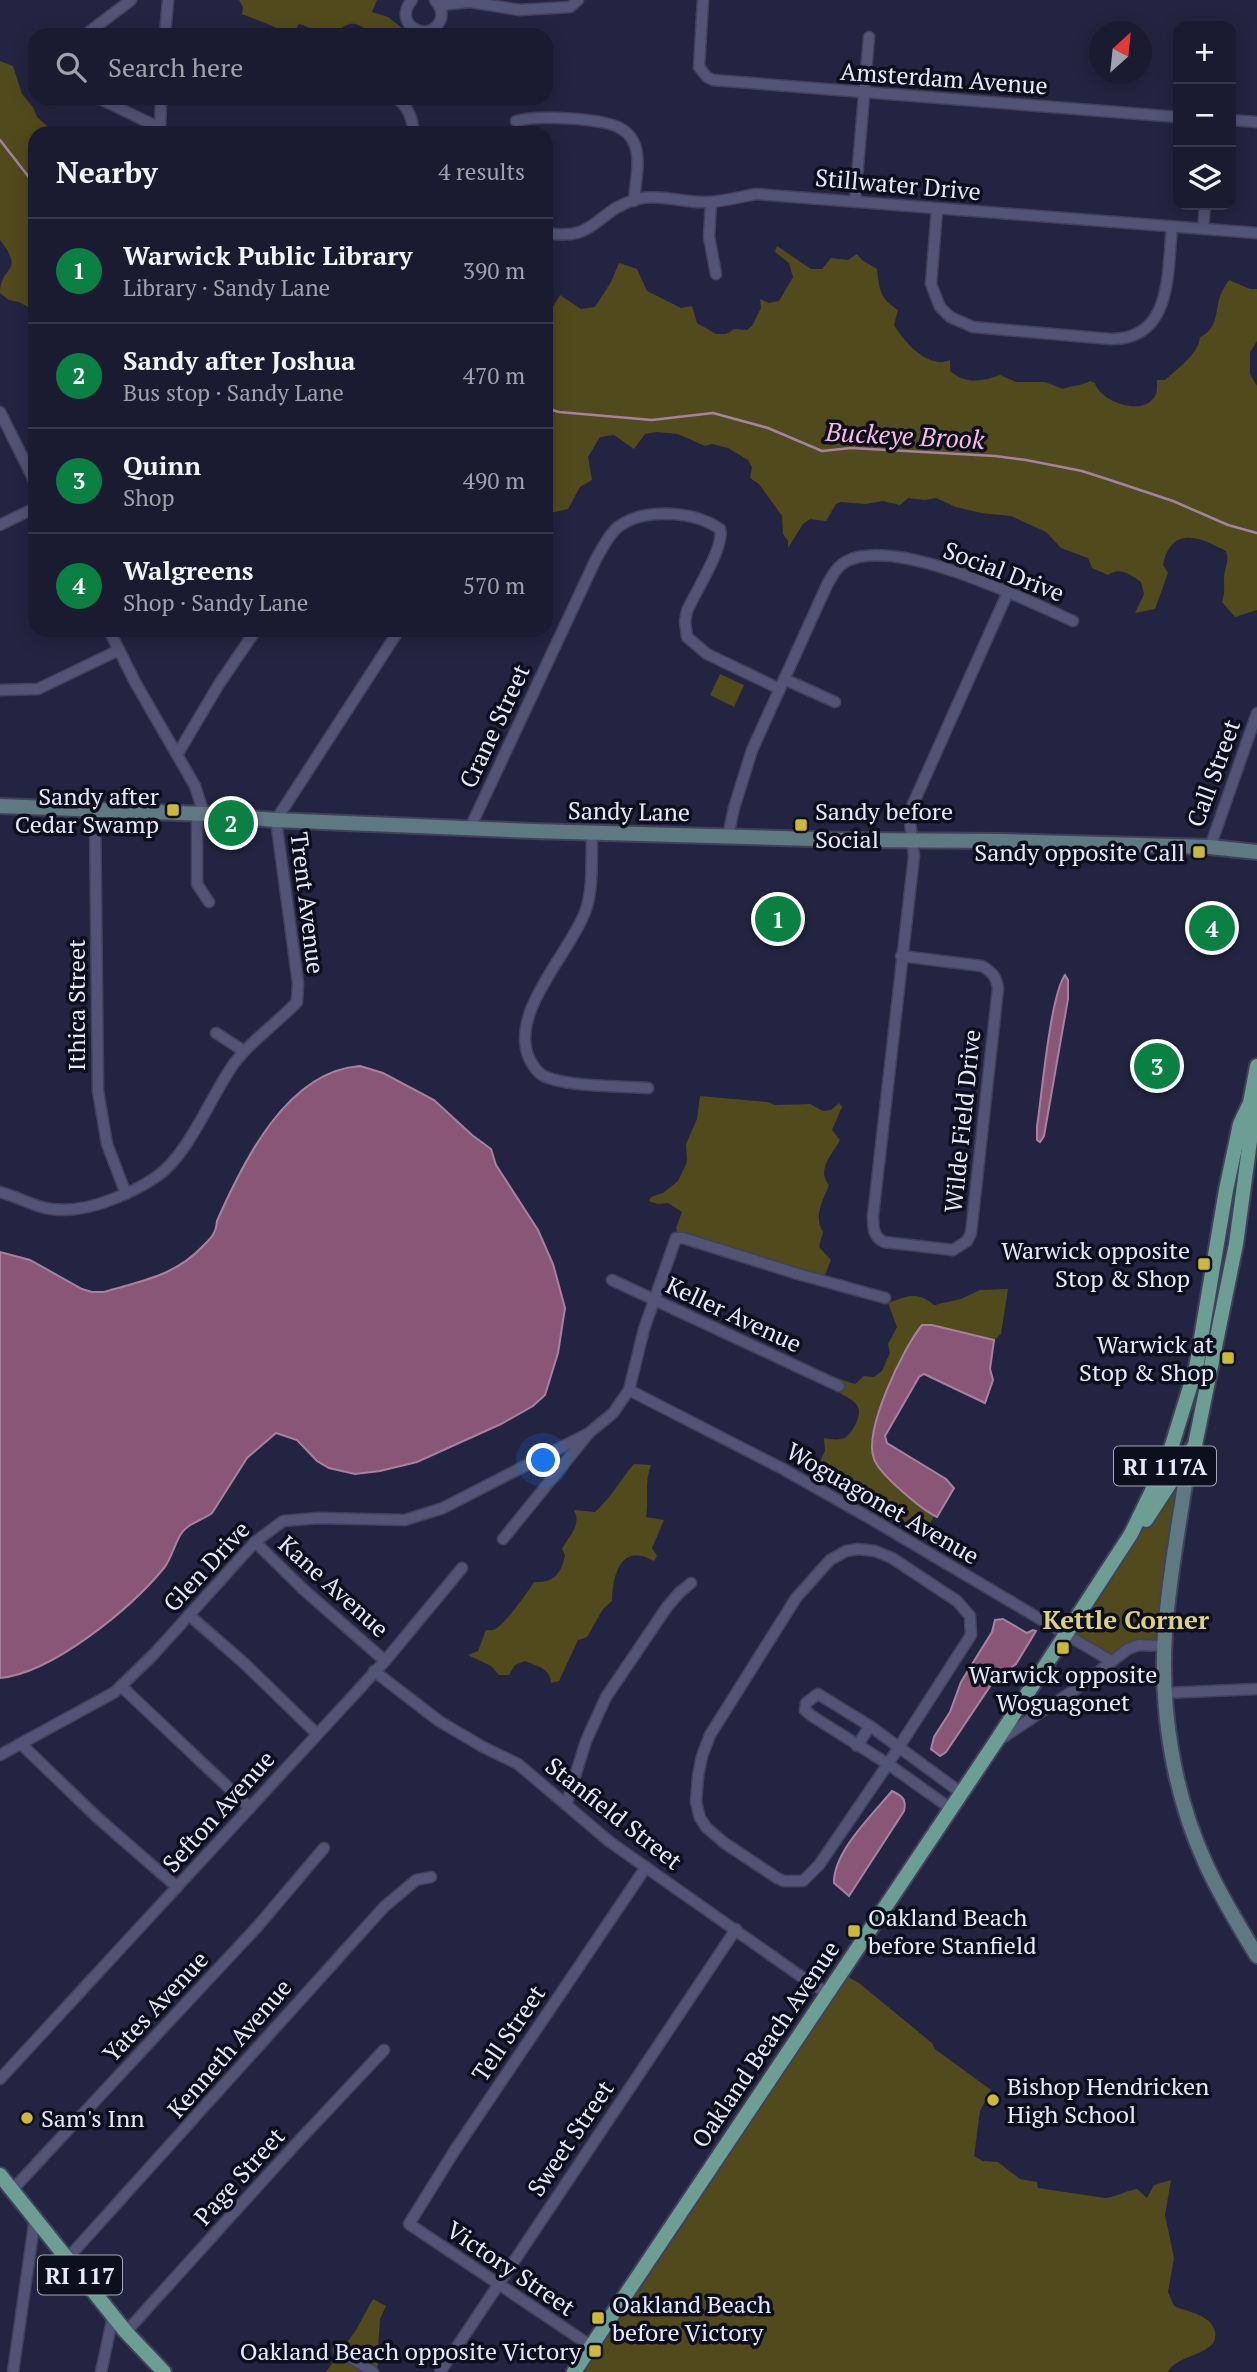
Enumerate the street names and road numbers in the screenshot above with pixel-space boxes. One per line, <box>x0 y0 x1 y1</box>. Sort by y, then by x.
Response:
street label: Amsterdam Avenue <box>839 55 1049 101</box>
street label: Stillwater Drive <box>814 161 982 207</box>
street label: Social Drive <box>939 533 1069 609</box>
street label: Crane Street <box>451 659 537 793</box>
street label: Call Street <box>1179 715 1247 831</box>
street label: Sandy Lane <box>568 794 690 828</box>
street label: Trent Avenue <box>283 830 333 976</box>
street label: Ithica Street <box>60 939 92 1071</box>
street label: Wilde Field Drive <box>936 1028 988 1214</box>
street label: Keller Avenue <box>661 1269 807 1359</box>
street label: Woguagonet Avenue <box>781 1435 985 1571</box>
road number: RI 117A <box>1114 1446 1216 1485</box>
street label: Glen Drive <box>156 1514 256 1618</box>
street label: Kane Avenue <box>272 1528 396 1644</box>
street label: Sefton Avenue <box>155 1743 281 1879</box>
street label: Stanfield Street <box>539 1750 689 1876</box>
street label: Oakland Beach Avenue <box>684 1934 846 2154</box>
street label: Yates Avenue <box>95 1944 215 2068</box>
street label: Kenneth Avenue <box>160 1972 298 2124</box>
street label: Tell Street <box>464 1978 552 2087</box>
street label: Sweet Street <box>520 2074 620 2202</box>
street label: Page Street <box>187 2120 291 2232</box>
street label: Victory Street <box>440 2213 582 2323</box>
road number: RI 117 <box>38 2256 122 2294</box>

